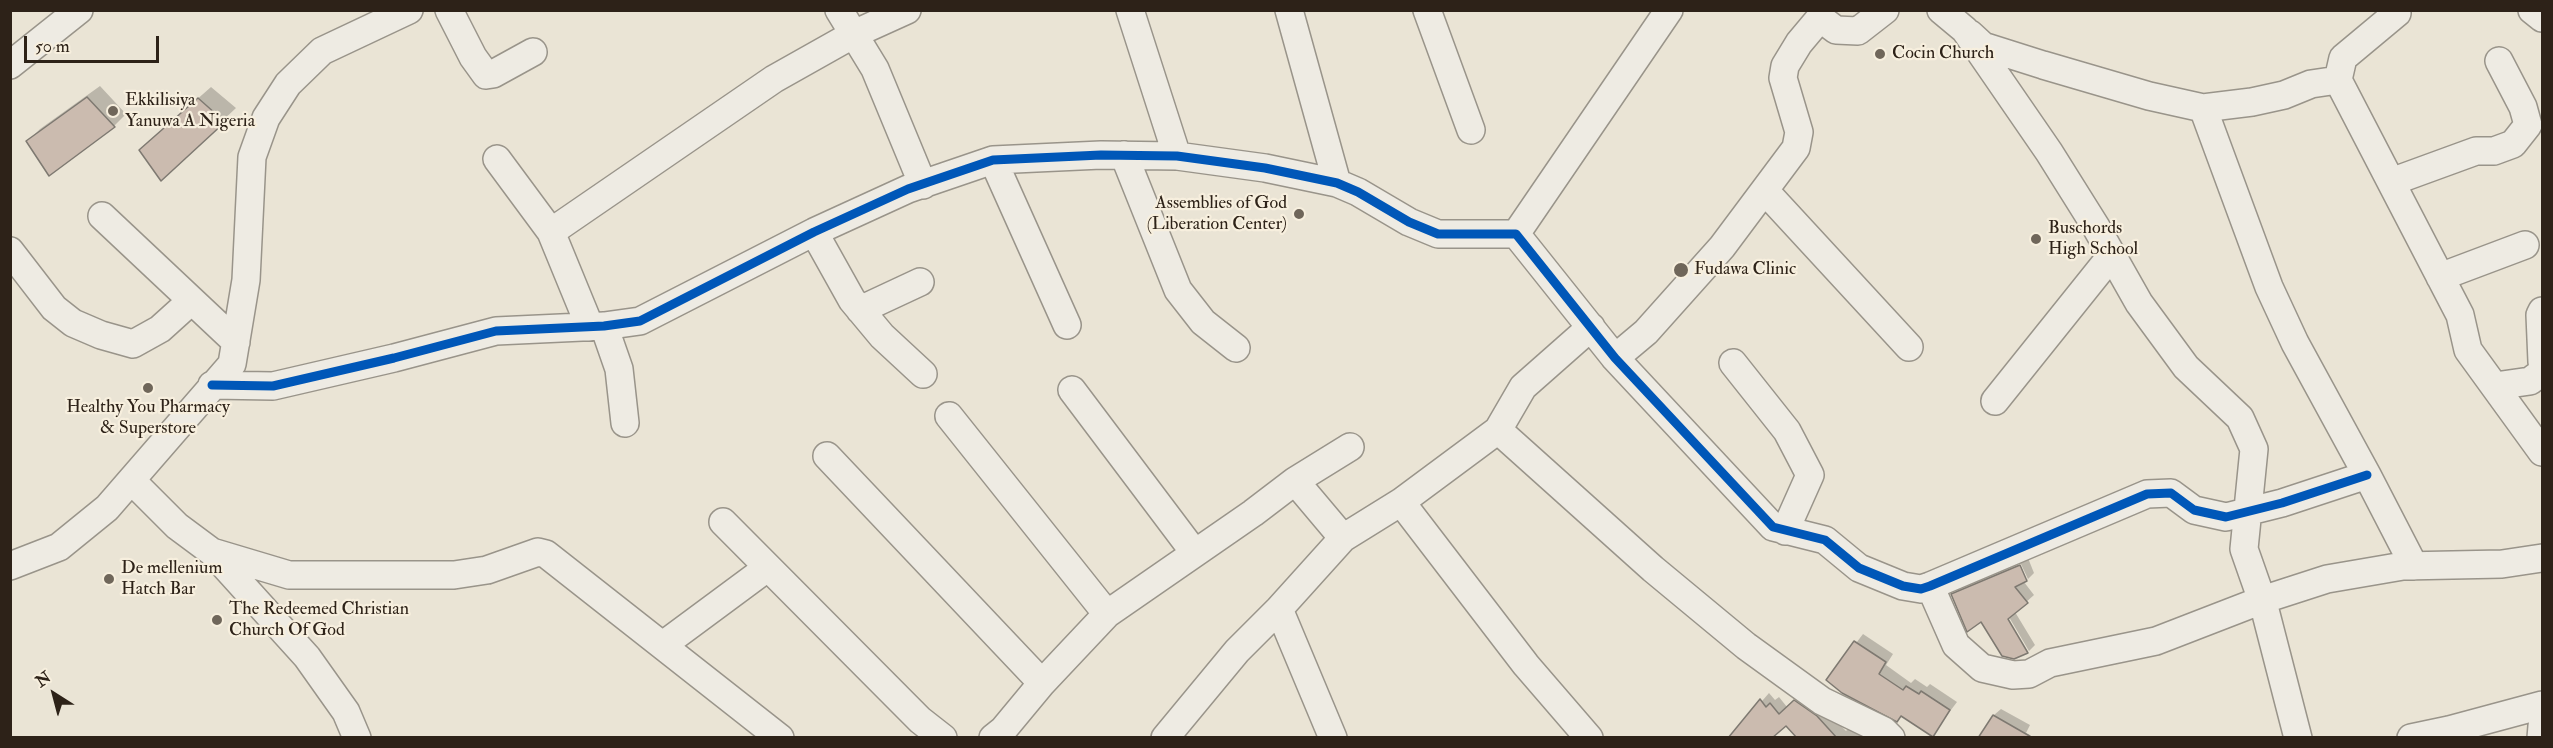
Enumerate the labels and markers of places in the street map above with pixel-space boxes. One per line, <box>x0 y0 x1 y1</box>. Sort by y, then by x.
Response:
place label: Cocin Church <box>1892 43 1994 65</box>
marker: Cocin Church <box>1873 47 1887 61</box>
place label: Ekkilisiya Yanuwa A Nigeria <box>125 90 255 132</box>
marker: Ekkilisiya Yanuwa A Nigeria <box>106 104 120 118</box>
place label: Assemblies of God (Liberation Center) <box>1147 193 1287 236</box>
marker: Assemblies of God (Liberation Center) <box>1292 207 1306 221</box>
place label: Buschords High School <box>2048 218 2138 260</box>
marker: Buschords High School <box>2029 232 2043 246</box>
place label: Fudawa Clinic <box>1694 259 1796 281</box>
marker: Fudawa Clinic <box>1672 261 1690 279</box>
marker: Healthy You Pharmacy & Superstore <box>141 381 155 395</box>
place label: Healthy You Pharmacy & Superstore <box>66 397 230 440</box>
place label: De mellenium Hatch Bar <box>121 558 222 600</box>
marker: De mellenium Hatch Bar <box>102 572 116 586</box>
place label: The Redeemed Christian Church Of God <box>229 599 409 642</box>
marker: The Redeemed Christian Church Of God <box>210 613 224 627</box>

